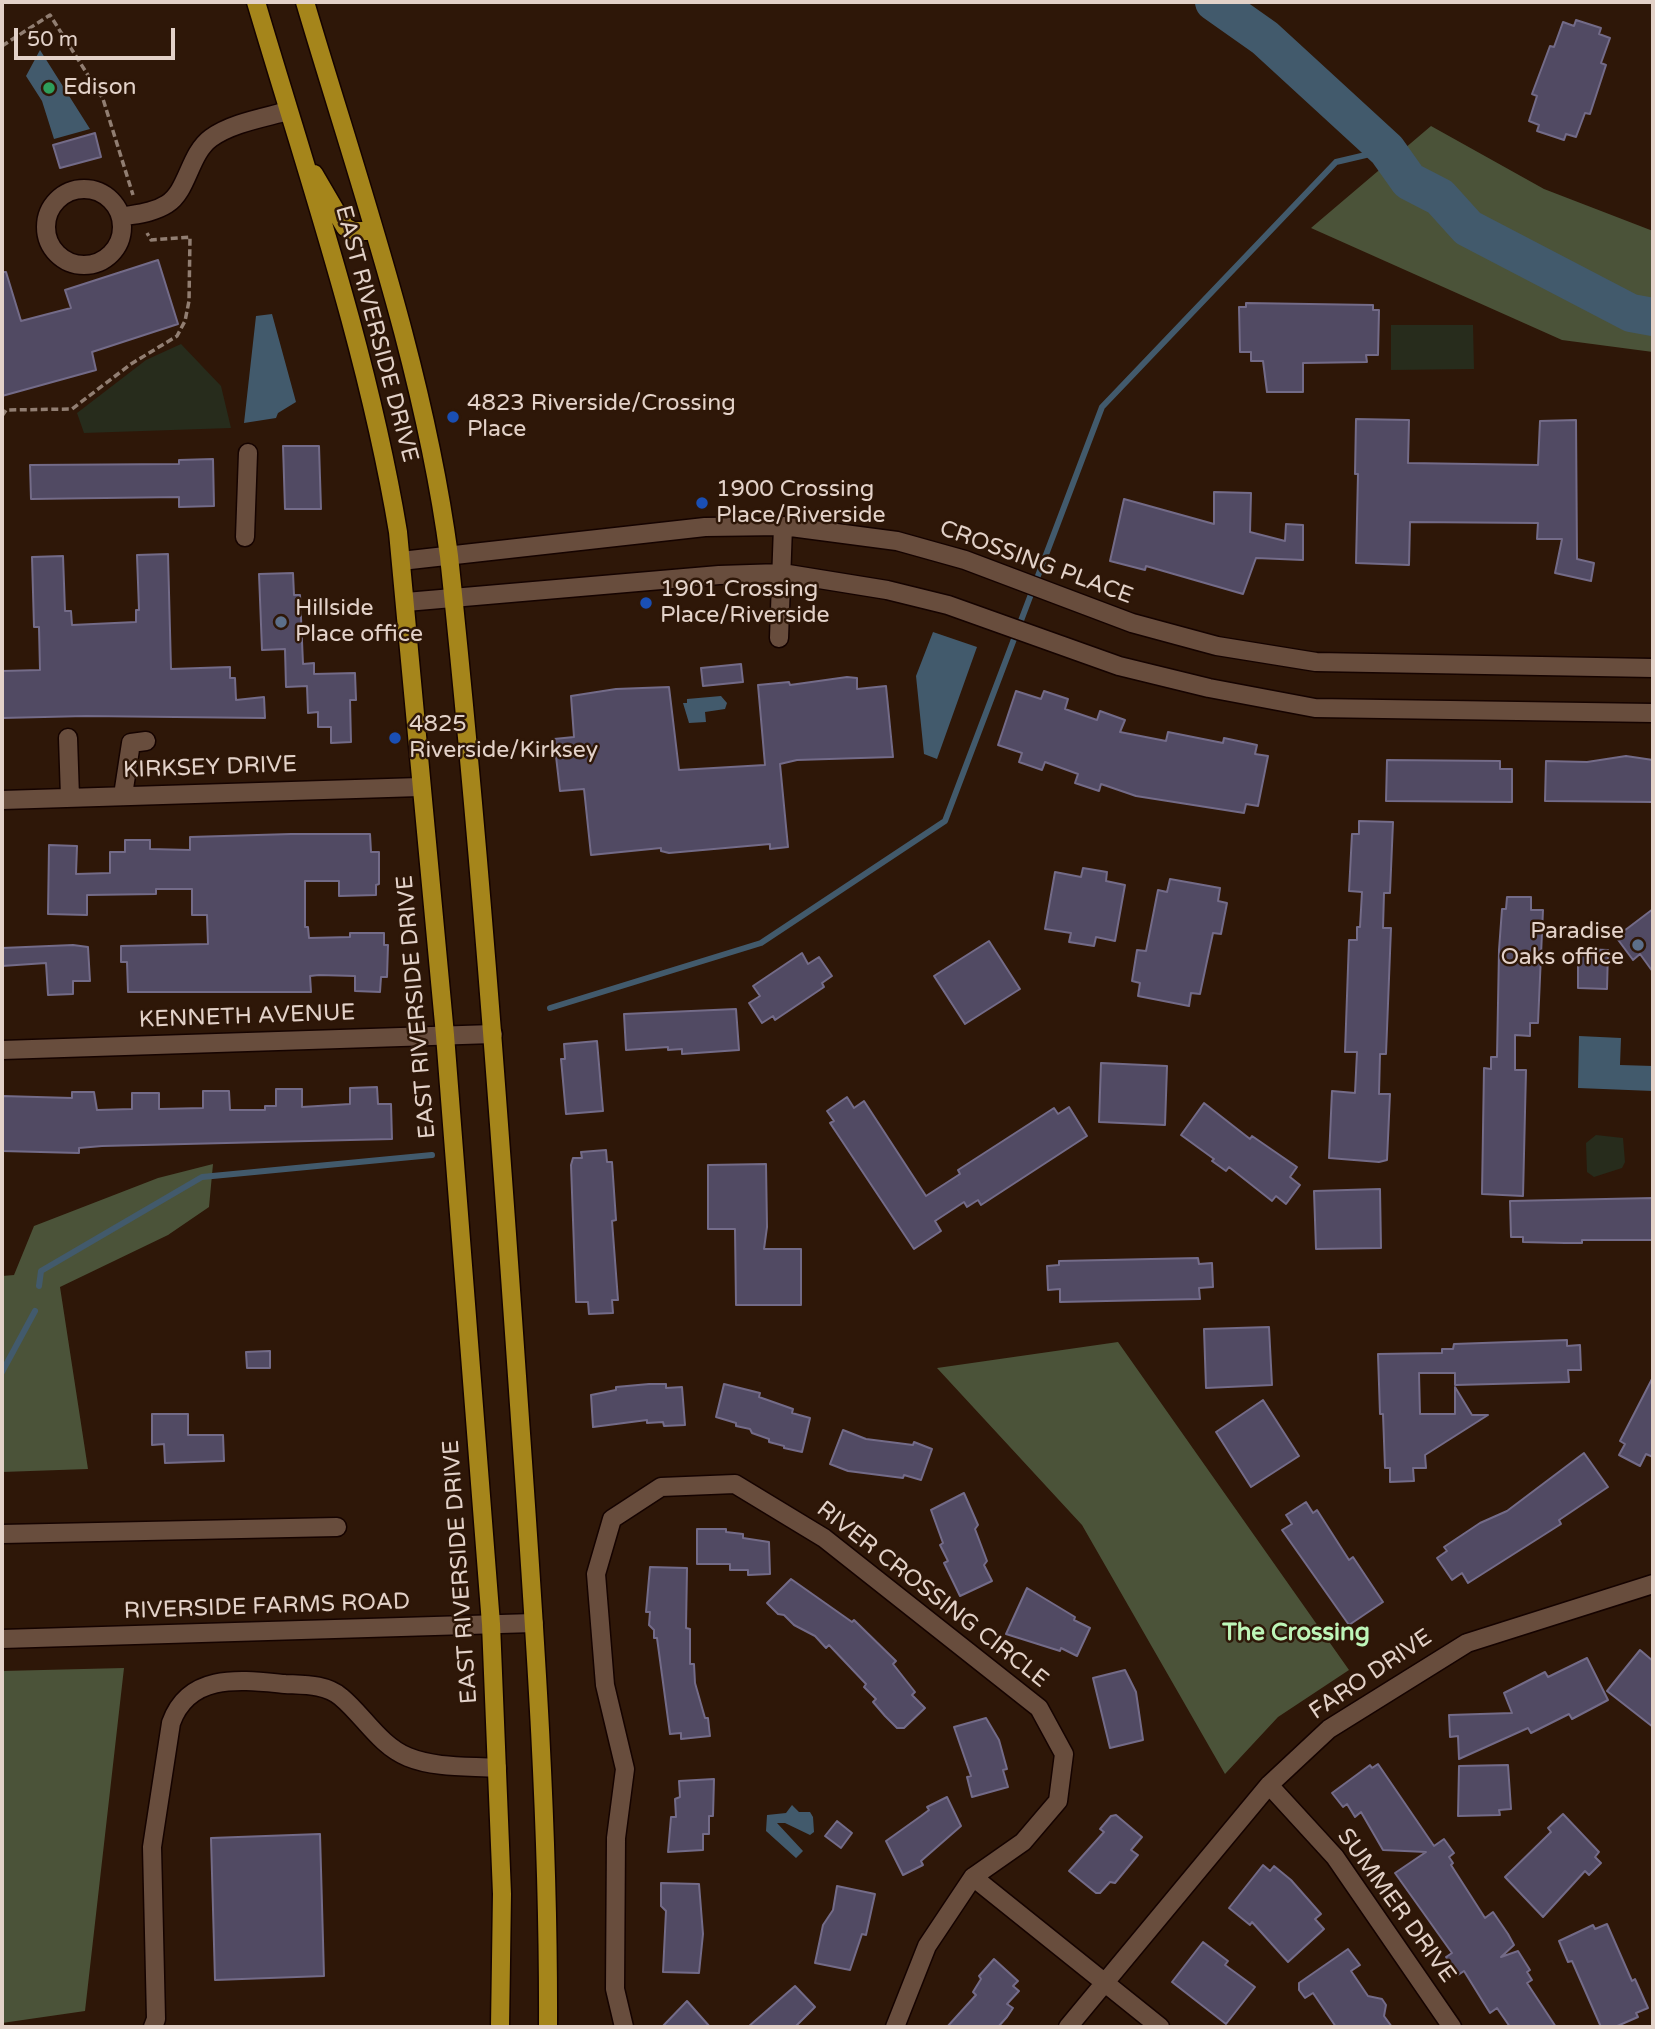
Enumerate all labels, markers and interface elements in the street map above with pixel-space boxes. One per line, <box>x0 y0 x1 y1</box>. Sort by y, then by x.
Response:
scale bar <box>18 14 178 58</box>
text: 50 m <box>27 27 78 52</box>
place label: Edison <box>63 74 137 102</box>
marker: Edison <box>41 80 57 96</box>
street label: EAST RIVERSIDE DRIVE <box>328 203 424 465</box>
place label: 4823 Riverside/Crossing Place <box>467 390 736 444</box>
marker: 4823 Riverside/Crossing Place <box>445 409 461 425</box>
place label: 1900 Crossing Place/Riverside <box>716 476 886 530</box>
marker: 1900 Crossing Place/Riverside <box>694 495 710 511</box>
street label: CROSSING PLACE <box>936 515 1136 611</box>
place label: 1901 Crossing Place/Riverside <box>660 576 830 630</box>
place label: Hillside Place office <box>295 595 423 649</box>
marker: 1901 Crossing Place/Riverside <box>638 595 654 611</box>
marker: Hillside Place office <box>273 614 289 630</box>
place label: 4825 Riverside/Kirksey <box>409 711 598 765</box>
marker: 4825 Riverside/Kirksey <box>387 730 403 746</box>
street label: KIRKSEY DRIVE <box>123 751 297 785</box>
street label: EAST RIVERSIDE DRIVE <box>392 874 442 1140</box>
place label: Paradise Oaks office <box>1500 918 1624 972</box>
marker: Paradise Oaks office <box>1630 937 1646 953</box>
street label: KENNETH AVENUE <box>138 999 356 1035</box>
street label: EAST RIVERSIDE DRIVE <box>438 1439 484 1705</box>
street label: RIVER CROSSING CIRCLE <box>811 1496 1053 1694</box>
street label: RIVERSIDE FARMS ROAD <box>123 1588 411 1626</box>
district label: The Crossing <box>1222 1620 1370 1648</box>
street label: FARO DRIVE <box>1304 1624 1438 1726</box>
street label: SUMMER DRIVE <box>1331 1823 1461 1989</box>

